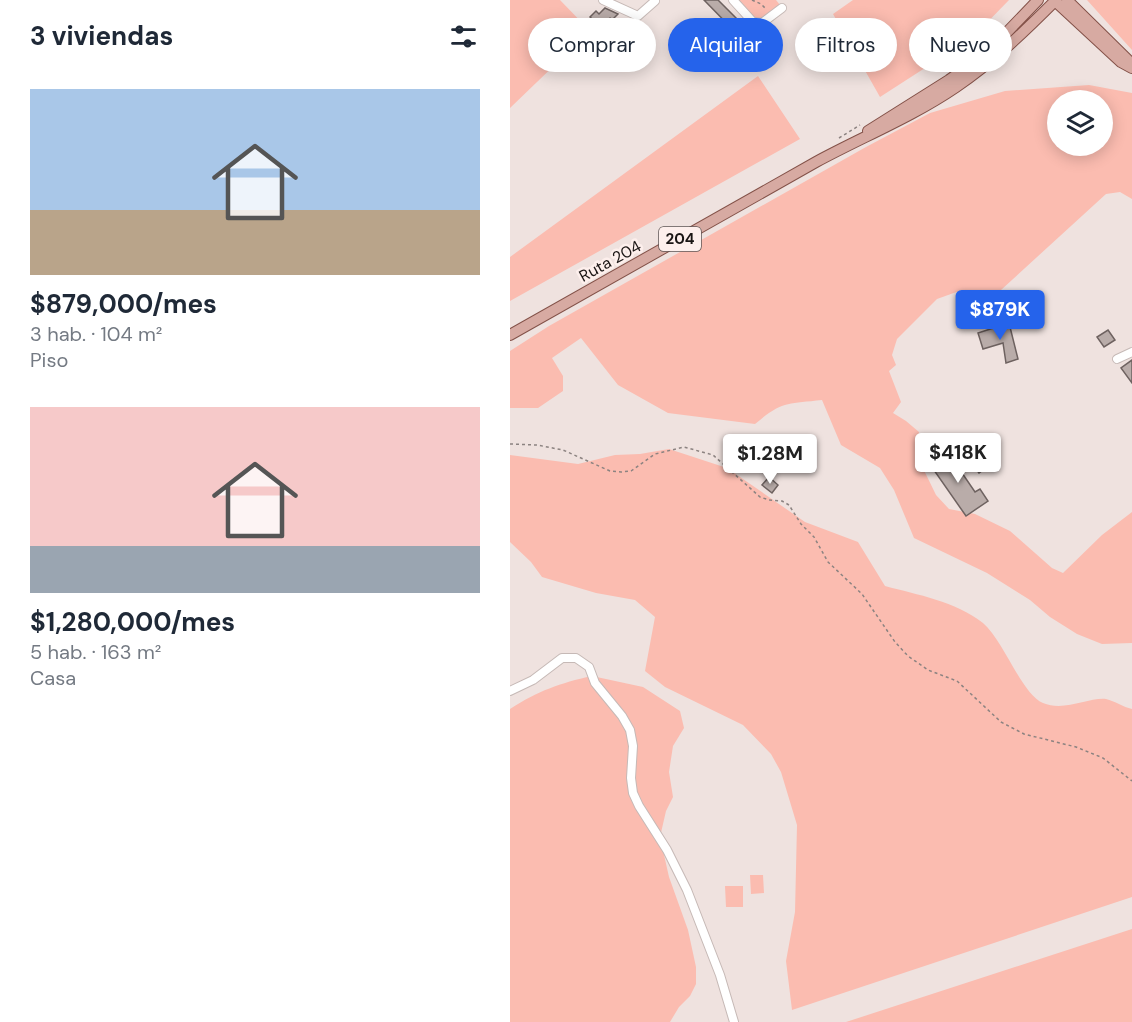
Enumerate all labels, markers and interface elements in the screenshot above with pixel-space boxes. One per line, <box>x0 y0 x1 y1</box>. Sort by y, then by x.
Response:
chip: Comprar <box>528 18 656 72</box>
chip: Alquilar <box>668 18 783 72</box>
chip: Filtros <box>795 18 897 72</box>
chip: Nuevo <box>909 18 1012 72</box>
text: 3 viviendas <box>30 19 173 53</box>
icon: filters <box>447 20 480 53</box>
map controls <box>1047 90 1113 156</box>
button: layers <box>1047 90 1113 156</box>
icon: home <box>201 128 309 236</box>
road number: 204 <box>659 227 701 251</box>
street label: Ruta 204 <box>575 235 645 287</box>
text: $879,000/mes <box>30 287 217 321</box>
pin: $879K <box>958 290 1042 341</box>
text: $879K <box>970 296 1030 322</box>
text: 3 hab. · 104 m² <box>30 321 162 347</box>
text: Piso <box>30 347 68 373</box>
pin: $418K <box>916 433 1000 484</box>
pin: $1.28M <box>721 434 819 485</box>
text: $418K <box>929 439 987 465</box>
text: $1.28M <box>737 440 803 466</box>
icon: home <box>201 446 309 554</box>
text: $1,280,000/mes <box>30 605 235 639</box>
text: 5 hab. · 163 m² <box>30 639 161 665</box>
text: Casa <box>30 665 76 691</box>

